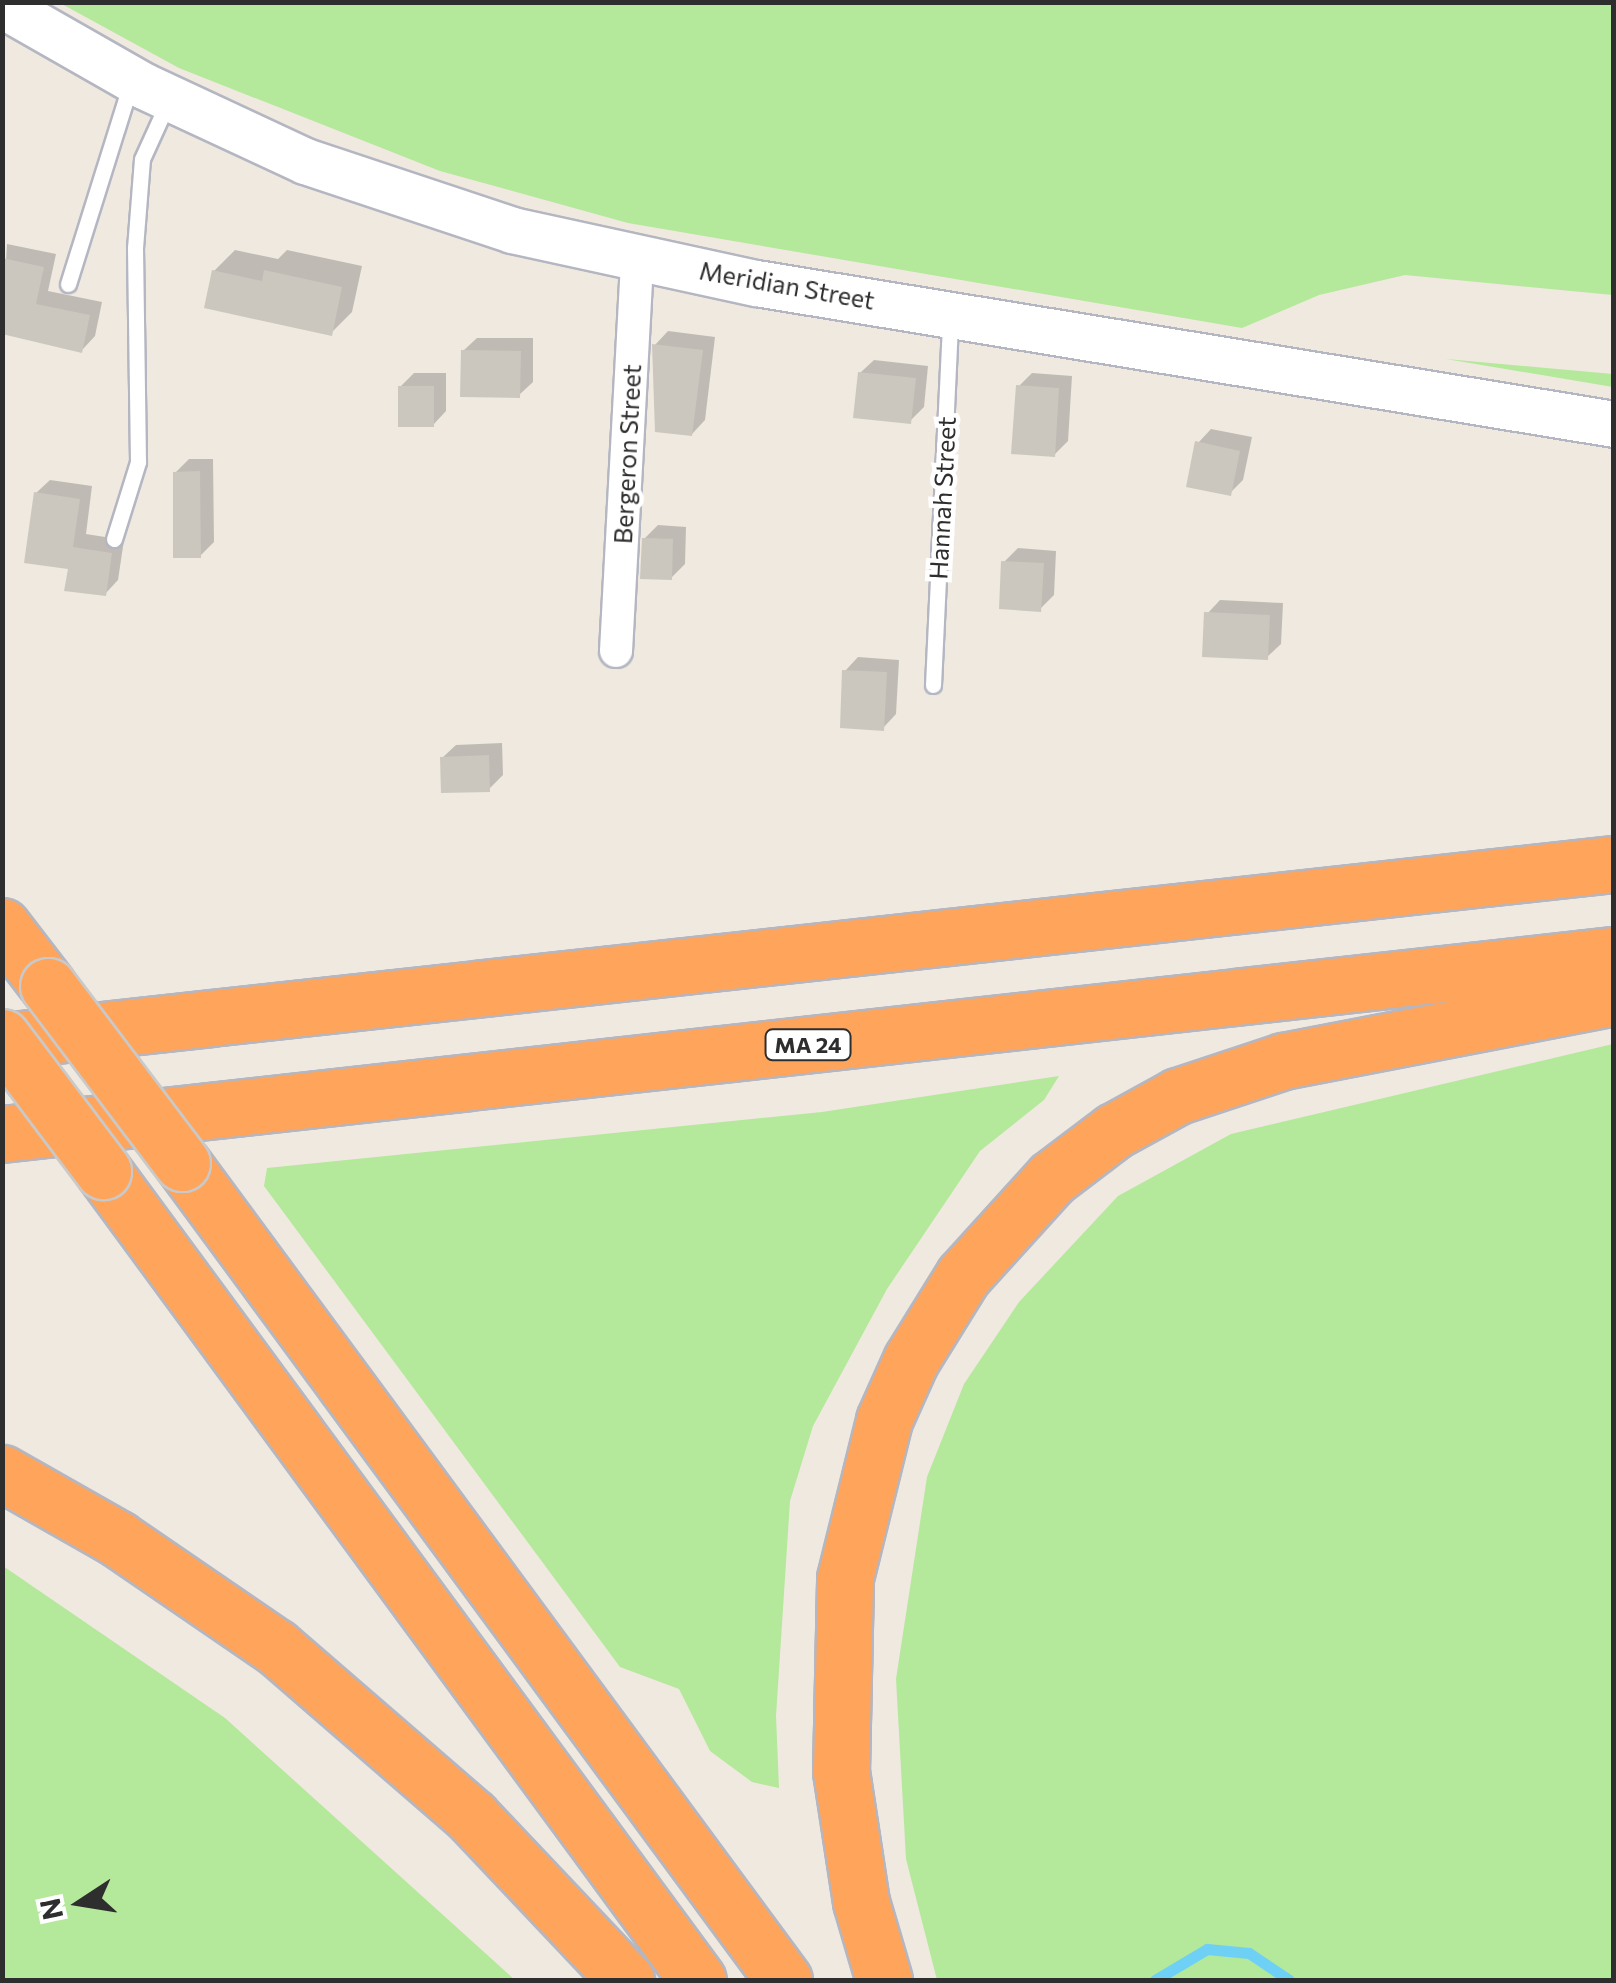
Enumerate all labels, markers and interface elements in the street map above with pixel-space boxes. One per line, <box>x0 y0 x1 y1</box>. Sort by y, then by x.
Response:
street label: Meridian Street <box>697 255 877 315</box>
street label: Bergeron Street <box>607 363 647 545</box>
street label: Hannah Street <box>923 416 961 580</box>
road number: MA 24 <box>763 1028 853 1062</box>
north arrow <box>30 1853 130 1953</box>
text: N <box>32 1895 69 1923</box>

